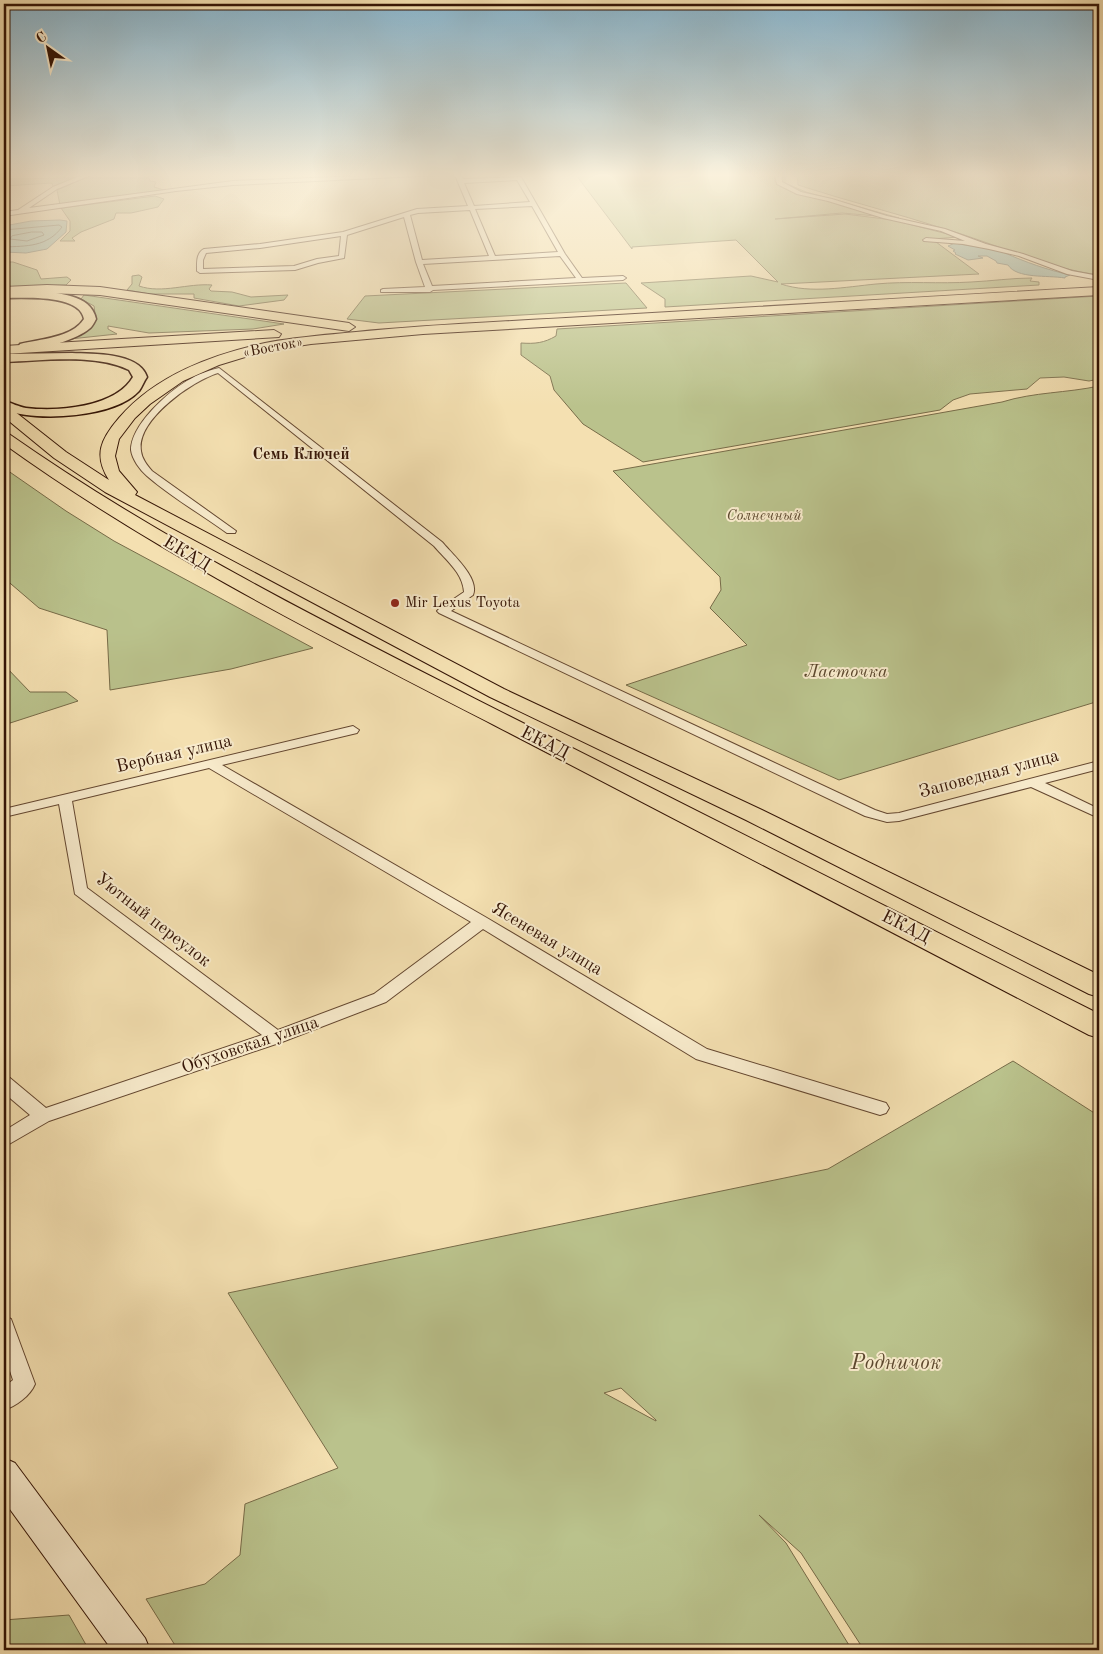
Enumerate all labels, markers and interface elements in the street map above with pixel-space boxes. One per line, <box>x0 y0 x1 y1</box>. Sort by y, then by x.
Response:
north arrow <box>22 22 72 72</box>
text: С <box>34 30 49 46</box>
street label: «Восток» <box>242 335 304 361</box>
district label: Семь Ключей <box>252 447 350 463</box>
park label: Солнечный <box>726 509 802 524</box>
street label: ЕКАД <box>160 533 214 575</box>
place label: Mir Lexus Toyota <box>405 596 520 611</box>
marker: Mir Lexus Toyota <box>389 597 401 609</box>
park label: Ласточка <box>804 663 888 681</box>
street label: ЕКАД <box>518 723 572 763</box>
street label: Вербная улица <box>114 732 234 776</box>
street label: Заповедная улица <box>917 747 1061 801</box>
street label: Уютный переулок <box>92 870 214 970</box>
street label: Ясеневая улица <box>488 899 606 979</box>
street label: ЕКАД <box>879 907 933 947</box>
street label: Обуховская улица <box>179 1013 321 1077</box>
park label: Родничок <box>850 1353 941 1374</box>

